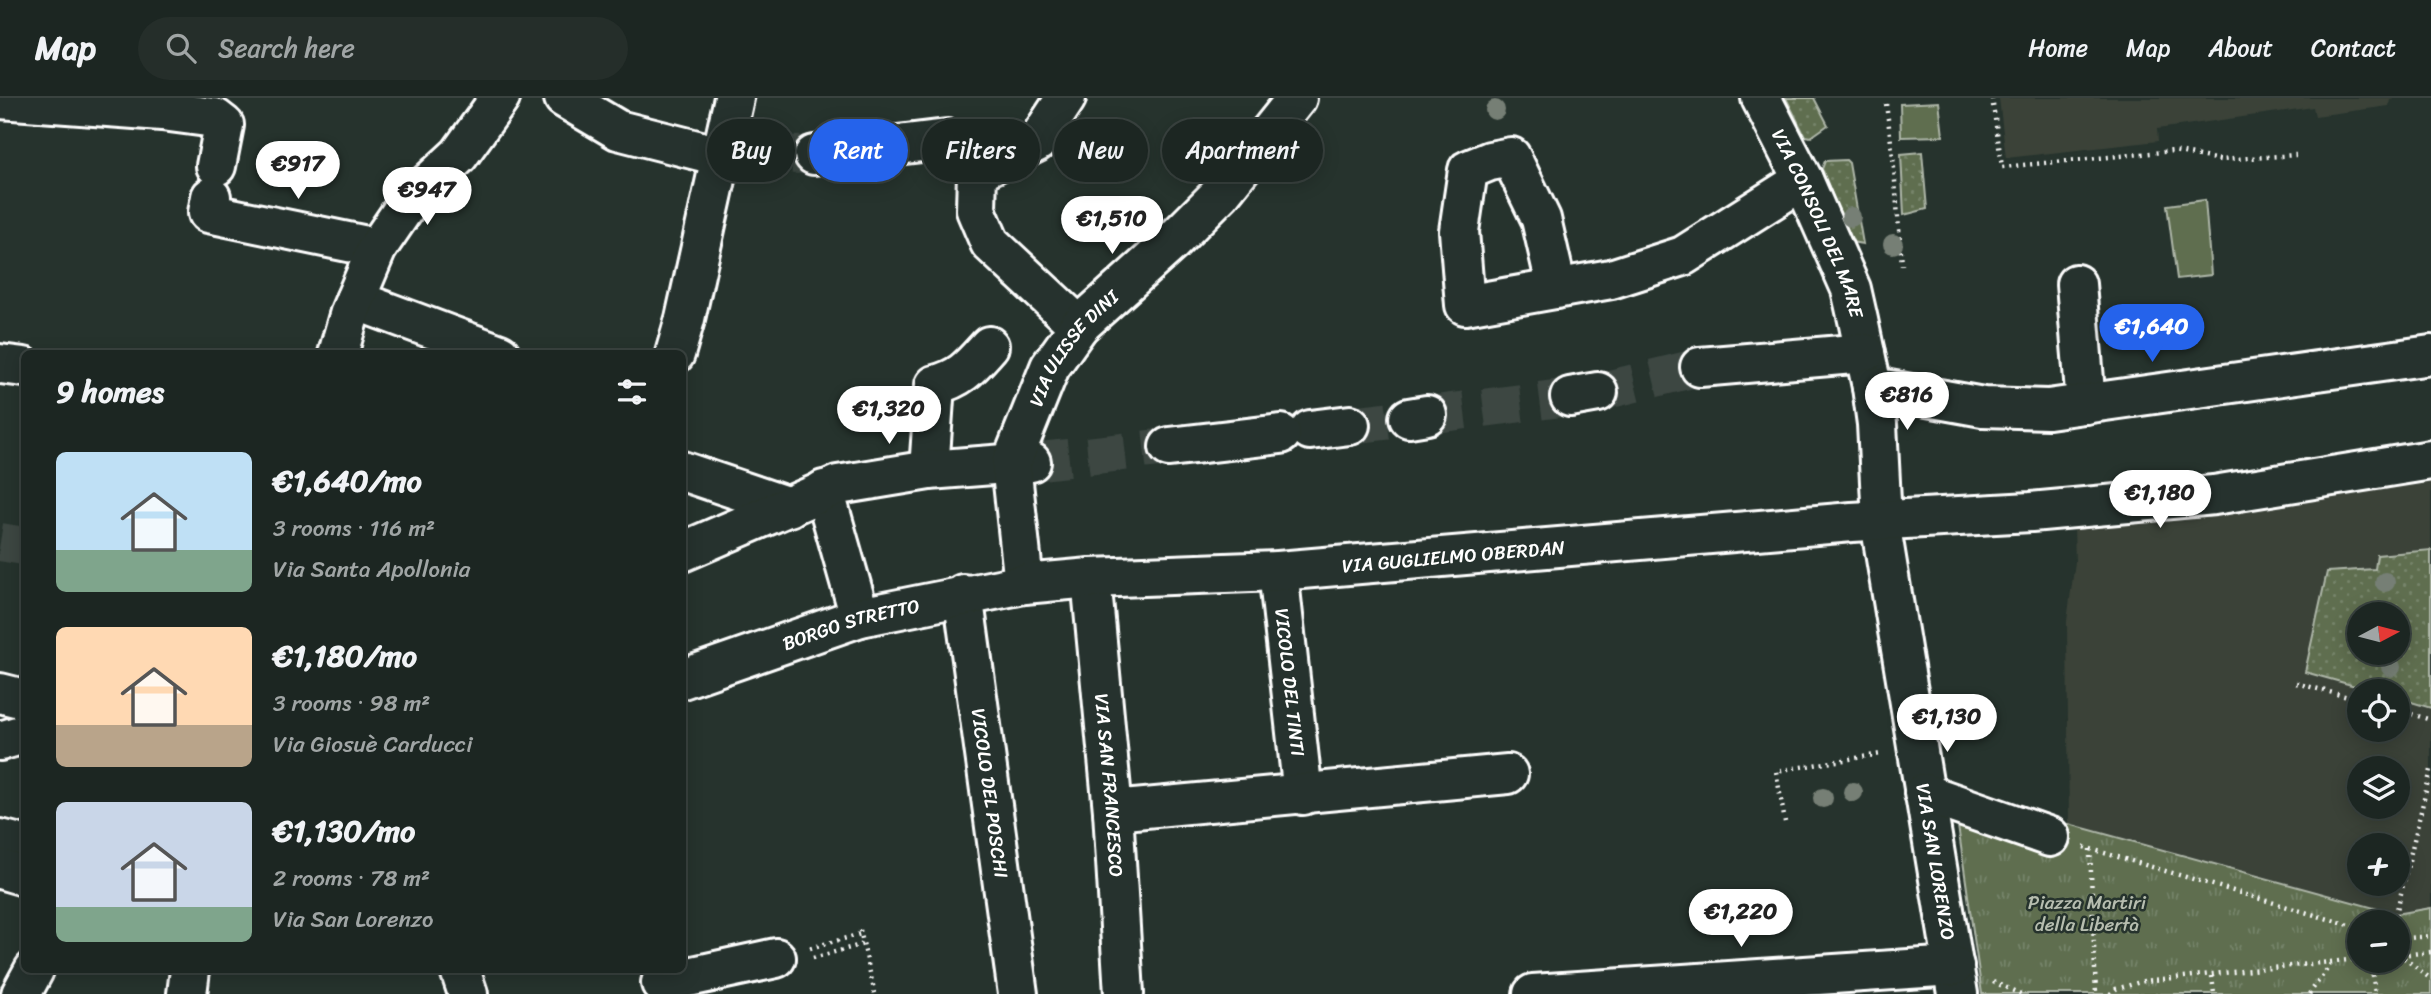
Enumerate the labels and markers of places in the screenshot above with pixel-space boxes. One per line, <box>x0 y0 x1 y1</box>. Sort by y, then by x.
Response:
pin: €917 <box>257 141 339 201</box>
pin: €947 <box>386 167 468 227</box>
pin: €1,510 <box>1055 197 1169 256</box>
pin: €1,640 <box>2095 304 2209 364</box>
pin: €816 <box>1866 372 1948 432</box>
pin: €1,320 <box>832 386 946 446</box>
pin: €1,180 <box>2103 470 2217 530</box>
pin: €1,130 <box>1890 694 2004 754</box>
pin: €1,220 <box>1684 890 1798 949</box>

